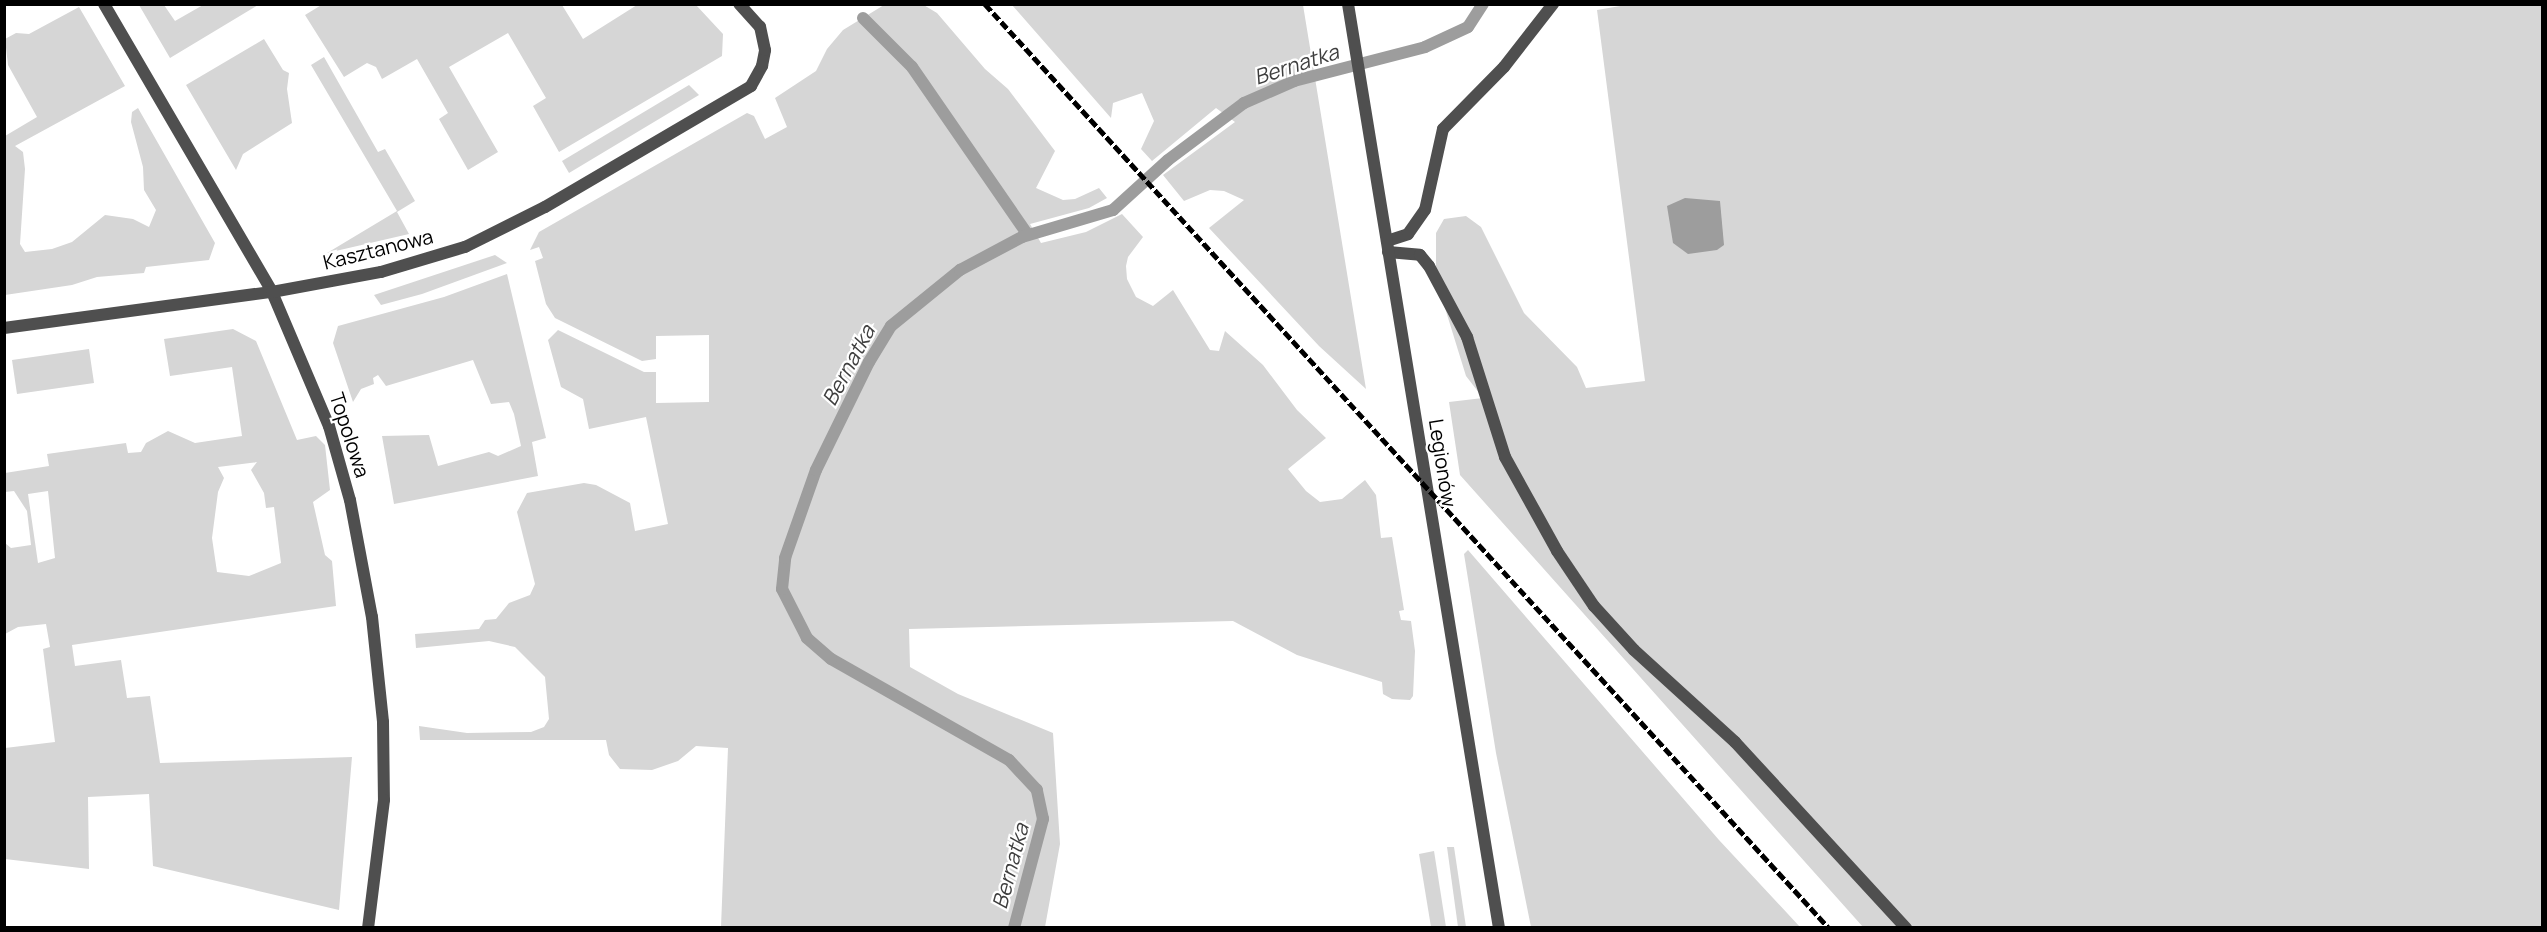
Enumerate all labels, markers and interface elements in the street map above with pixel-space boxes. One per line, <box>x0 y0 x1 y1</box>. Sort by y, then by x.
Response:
water label: Bernatka <box>1251 39 1341 89</box>
street label: Kasztanowa <box>321 224 435 274</box>
water label: Bernatka <box>816 321 880 409</box>
street label: Topolowa <box>325 390 375 480</box>
street label: Legionów <box>1424 417 1462 509</box>
water label: Bernatka <box>987 821 1033 911</box>

